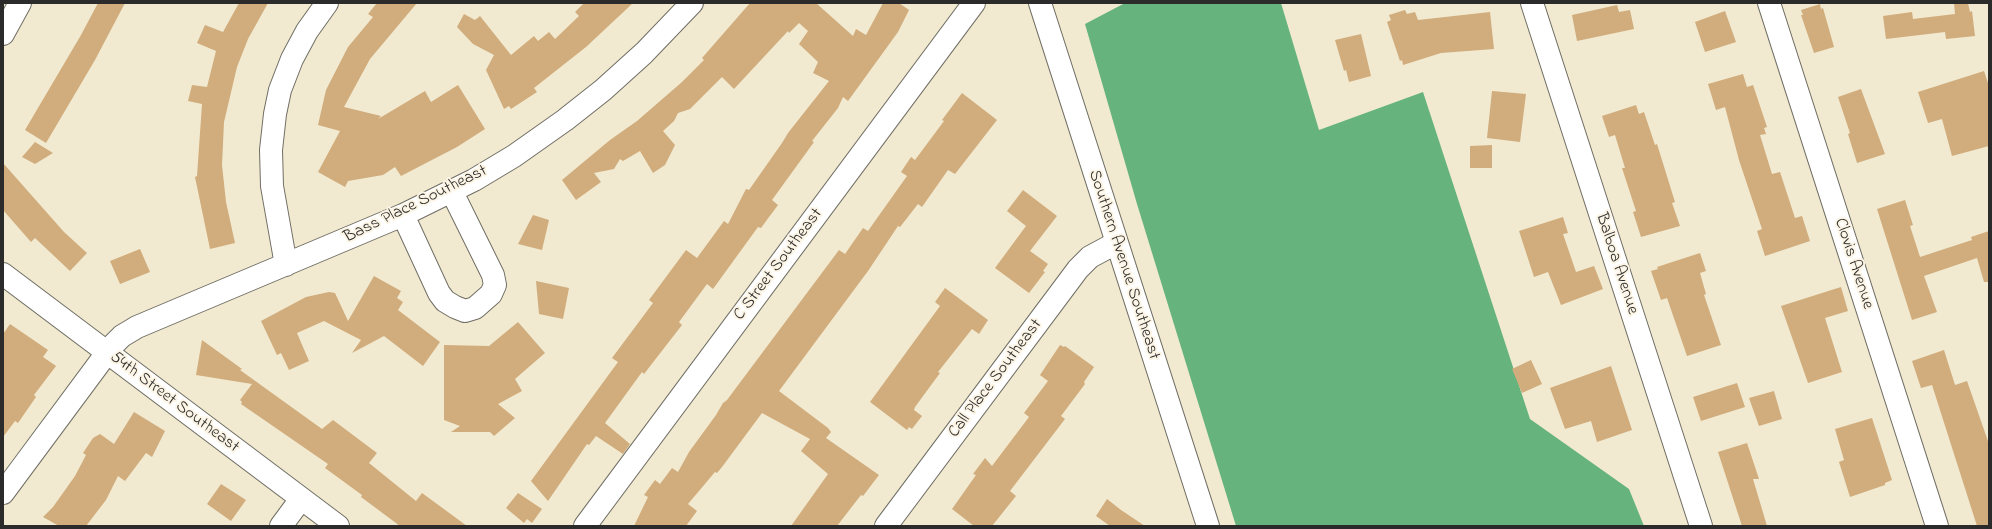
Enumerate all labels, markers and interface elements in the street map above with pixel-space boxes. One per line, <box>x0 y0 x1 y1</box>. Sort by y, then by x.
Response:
street label: Bass Place Southeast <box>341 161 491 249</box>
street label: Southern Avenue Southeast <box>1083 168 1163 362</box>
street label: C Street Southeast <box>730 205 828 325</box>
street label: Balboa Avenue <box>1590 211 1642 317</box>
street label: Clovis Avenue <box>1829 216 1877 312</box>
street label: Call Place Southeast <box>945 316 1047 442</box>
street label: 54th Street Southeast <box>105 348 243 458</box>

